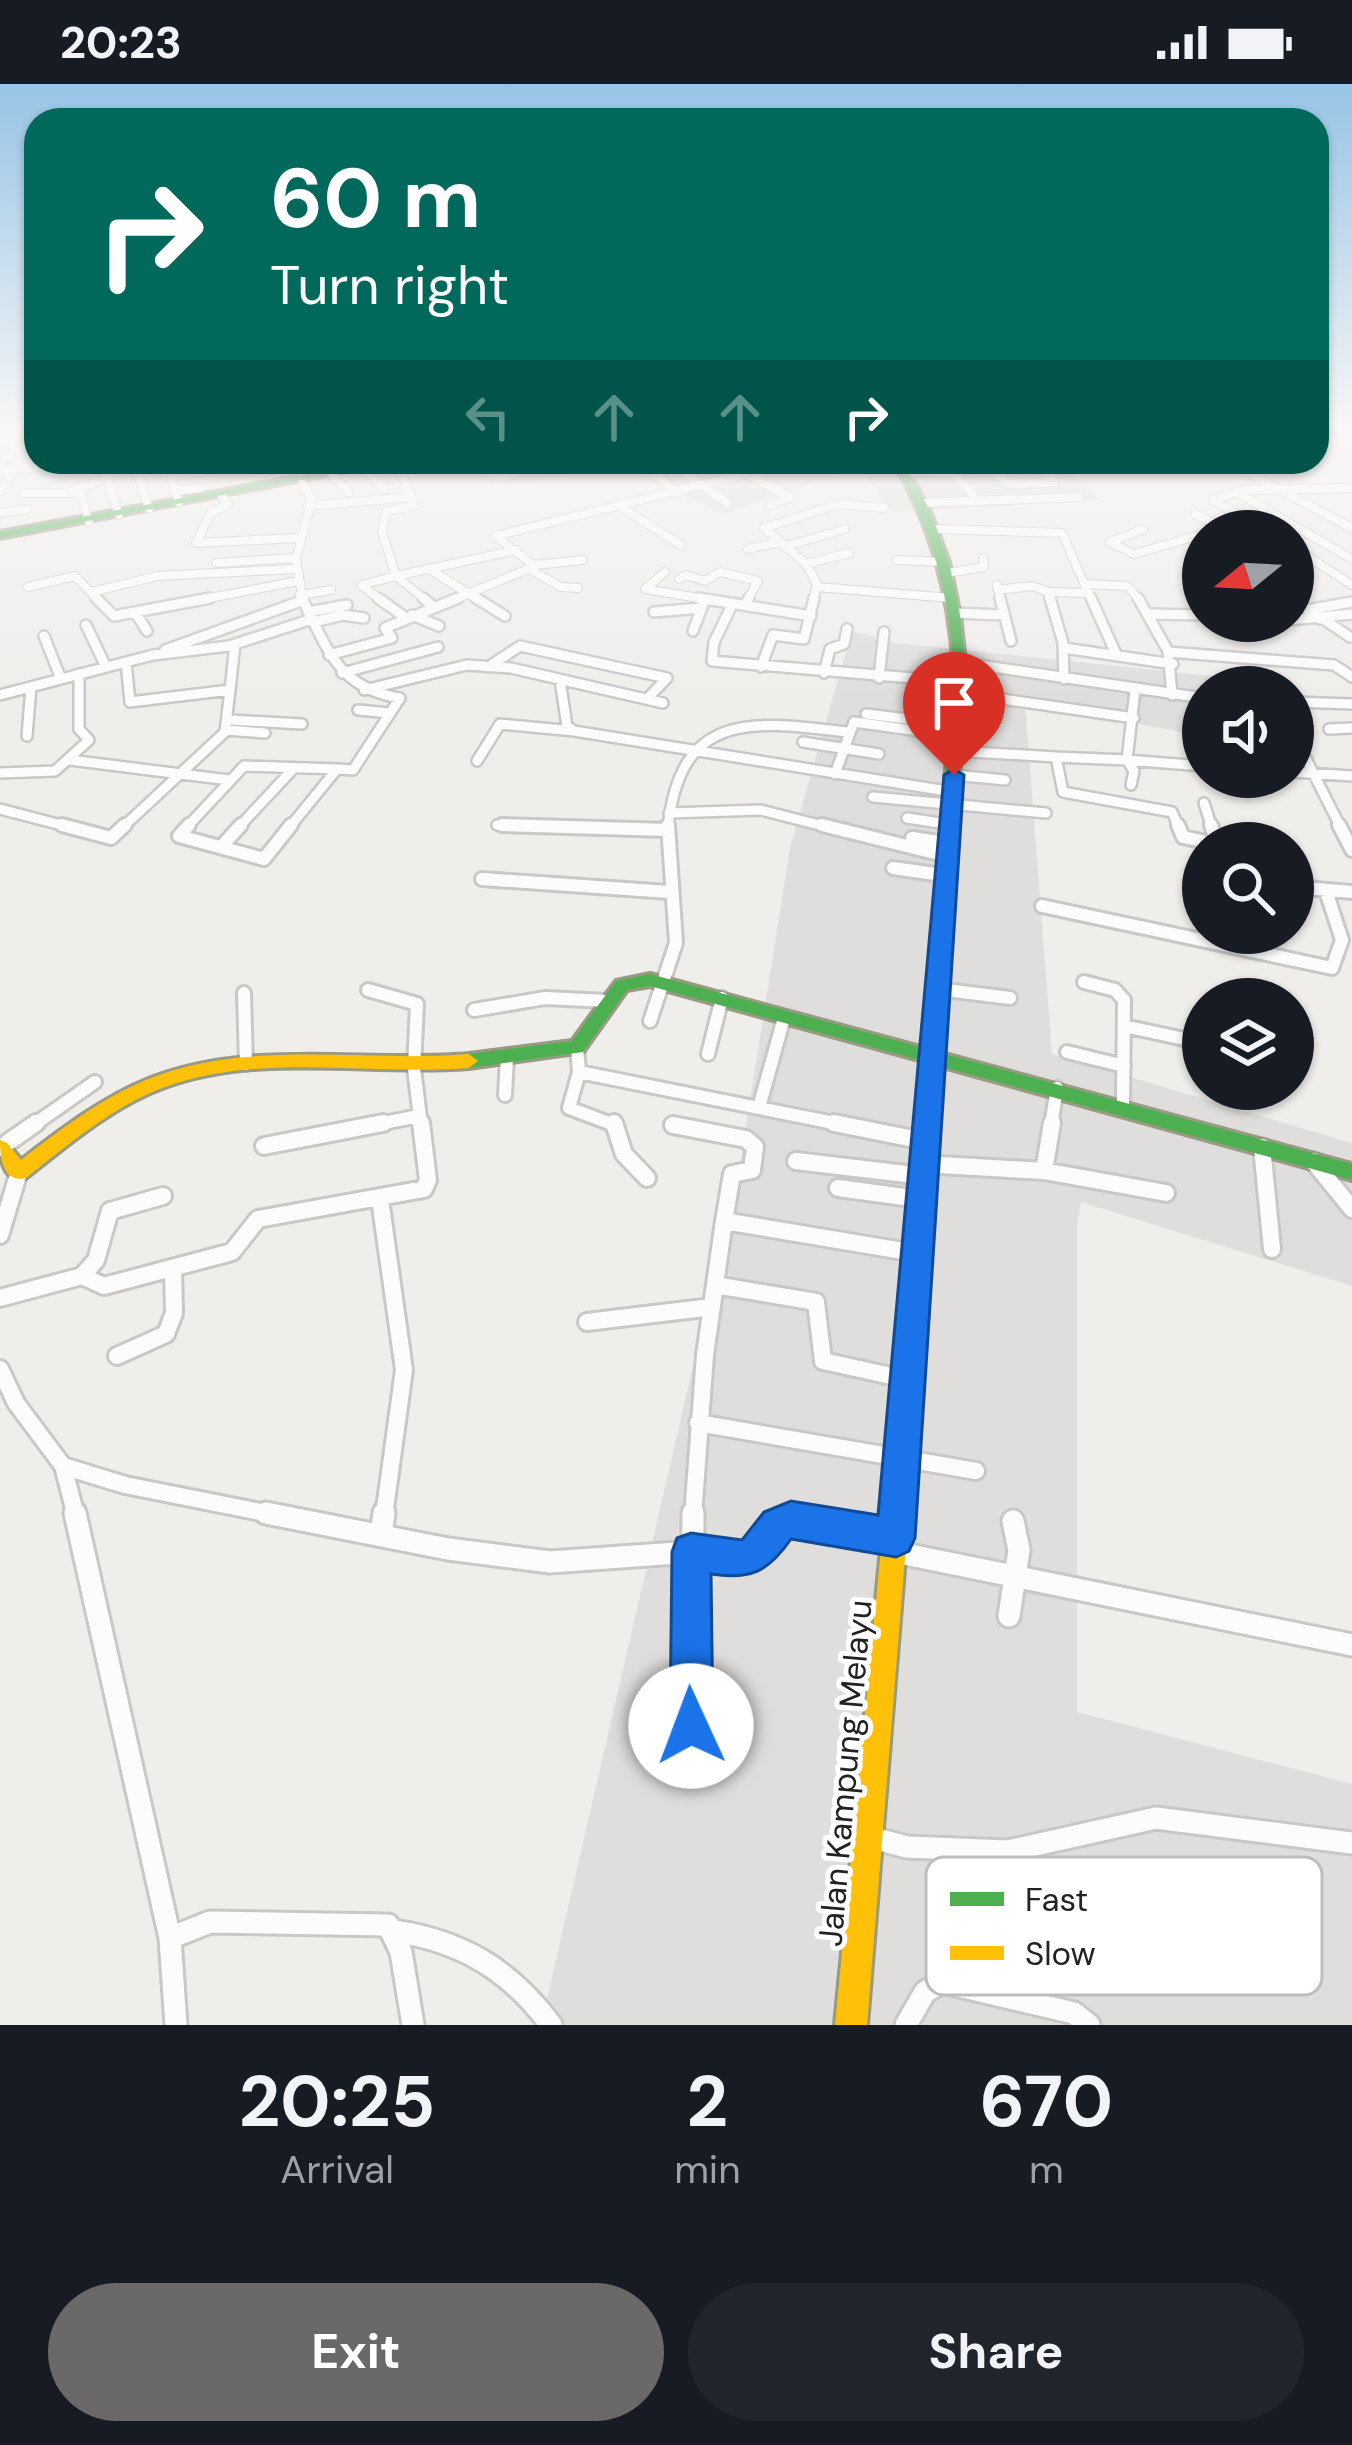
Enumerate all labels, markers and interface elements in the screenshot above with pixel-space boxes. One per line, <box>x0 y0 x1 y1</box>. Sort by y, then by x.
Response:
text: 20:23 <box>60 13 182 72</box>
text: 60 m <box>270 144 481 253</box>
icon: right <box>72 156 228 312</box>
text: Turn right <box>270 250 509 321</box>
icon: left <box>455 384 521 450</box>
icon: ahead <box>581 384 647 450</box>
icon: ahead <box>707 384 773 450</box>
icon: right <box>833 384 899 450</box>
north arrow <box>1182 510 1314 642</box>
map controls <box>1182 510 1314 1110</box>
pin <box>903 652 1005 775</box>
button: sound <box>1182 666 1314 798</box>
icon: arrive <box>921 670 987 736</box>
button: search <box>1182 822 1314 954</box>
button: layers <box>1182 978 1314 1110</box>
street label: Jalan Kampung Melayu <box>808 1598 882 1948</box>
position arrow <box>628 1663 754 1789</box>
legend <box>926 1857 1322 1995</box>
text: Fast <box>1025 1878 1088 1921</box>
text: Slow <box>1025 1932 1096 1975</box>
text: 20:25 <box>239 2055 435 2148</box>
text: 2 <box>687 2055 728 2148</box>
text: 670 <box>979 2055 1113 2148</box>
text: Arrival <box>280 2144 394 2195</box>
text: min <box>674 2144 741 2195</box>
text: m <box>1029 2144 1064 2195</box>
button: Exit <box>48 2283 664 2421</box>
button: Share <box>688 2283 1304 2421</box>

